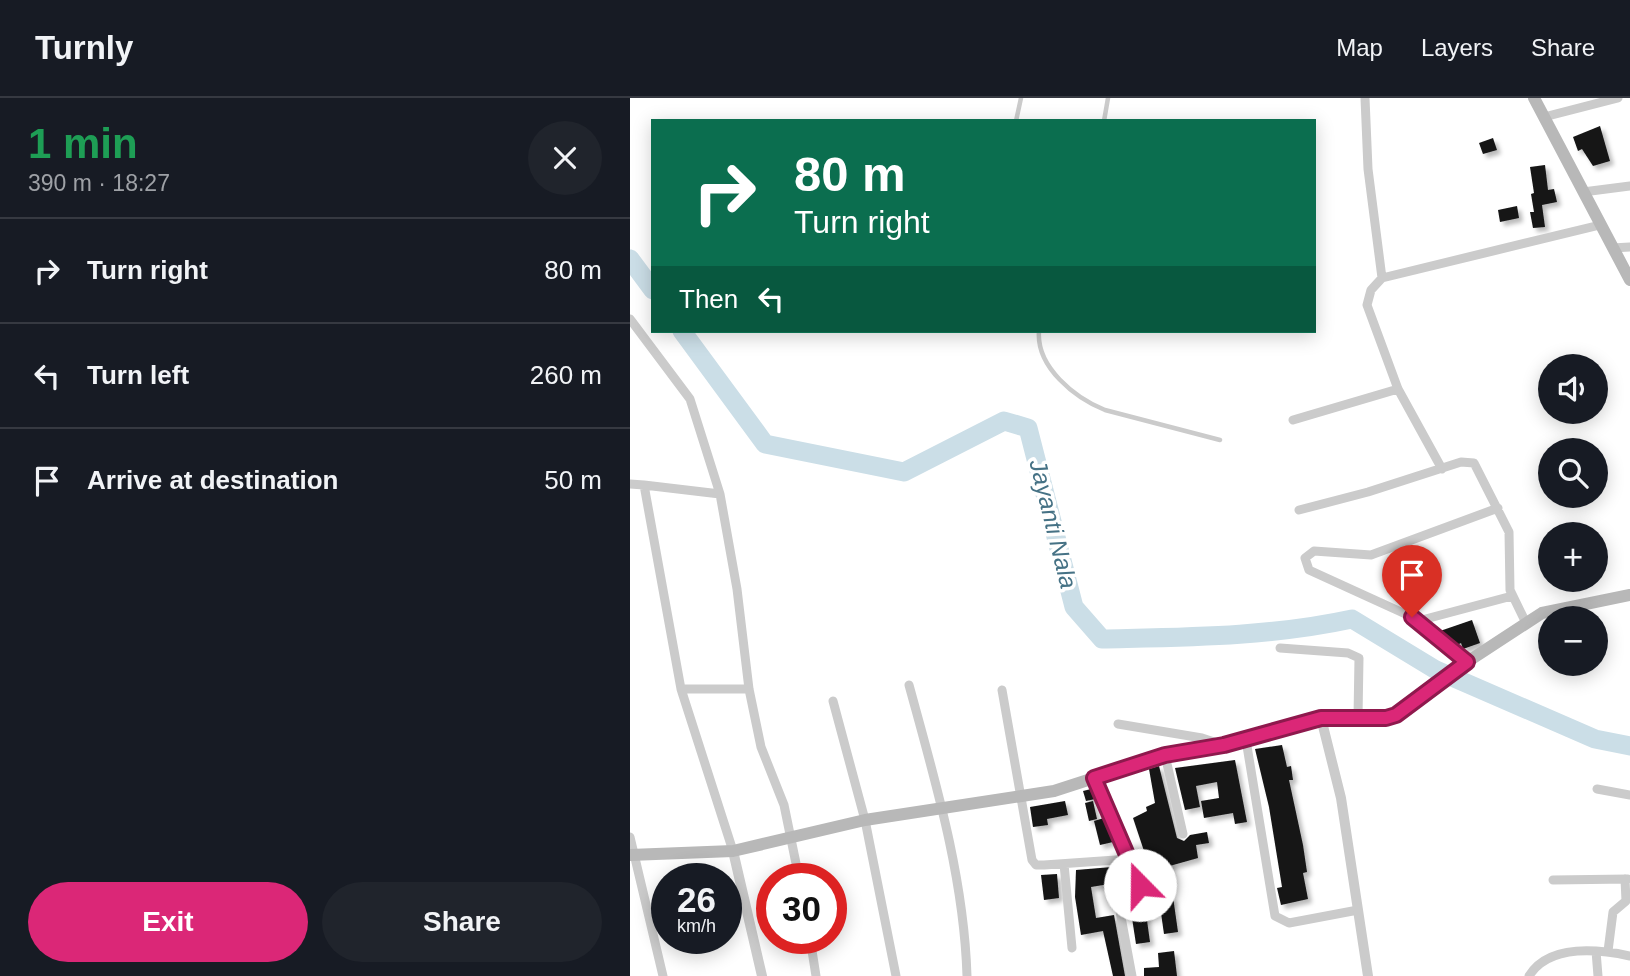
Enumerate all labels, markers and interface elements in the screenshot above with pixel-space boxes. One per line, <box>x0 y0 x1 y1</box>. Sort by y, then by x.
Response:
text: Turnly <box>35 29 133 66</box>
text: Map <box>1336 34 1383 61</box>
text: Layers <box>1421 34 1493 61</box>
text: Share <box>1531 34 1595 61</box>
text: 1 min <box>28 120 138 167</box>
button: close <box>528 121 602 195</box>
icon: right <box>679 147 770 238</box>
text: 80 m <box>794 147 906 201</box>
text: 390 m · 18:27 <box>28 170 170 196</box>
text: Turn right <box>794 204 930 240</box>
icon: right <box>28 252 66 290</box>
text: Turn right <box>87 255 208 285</box>
text: 80 m <box>544 255 602 285</box>
icon: left <box>752 280 790 318</box>
text: Then <box>679 284 738 314</box>
map controls <box>1538 354 1608 676</box>
button: sound <box>1538 354 1608 424</box>
icon: left <box>28 357 66 395</box>
text: Turn left <box>87 360 189 390</box>
text: 260 m <box>530 360 602 390</box>
button: search <box>1538 438 1608 508</box>
water label: Jayanti Nala <box>1024 456 1083 591</box>
icon: arrive <box>28 462 66 500</box>
text: Arrive at destination <box>87 465 338 495</box>
text: 50 m <box>544 465 602 495</box>
button: + <box>1538 522 1608 592</box>
pin <box>1382 545 1442 617</box>
icon: arrive <box>1393 556 1431 594</box>
button: − <box>1538 606 1608 676</box>
position arrow <box>1103 848 1177 922</box>
speed limit sign: 30 <box>756 863 847 954</box>
text: 26 <box>677 880 716 919</box>
button: Exit <box>28 882 308 962</box>
button: Share <box>322 882 602 962</box>
text: km/h <box>677 916 716 936</box>

